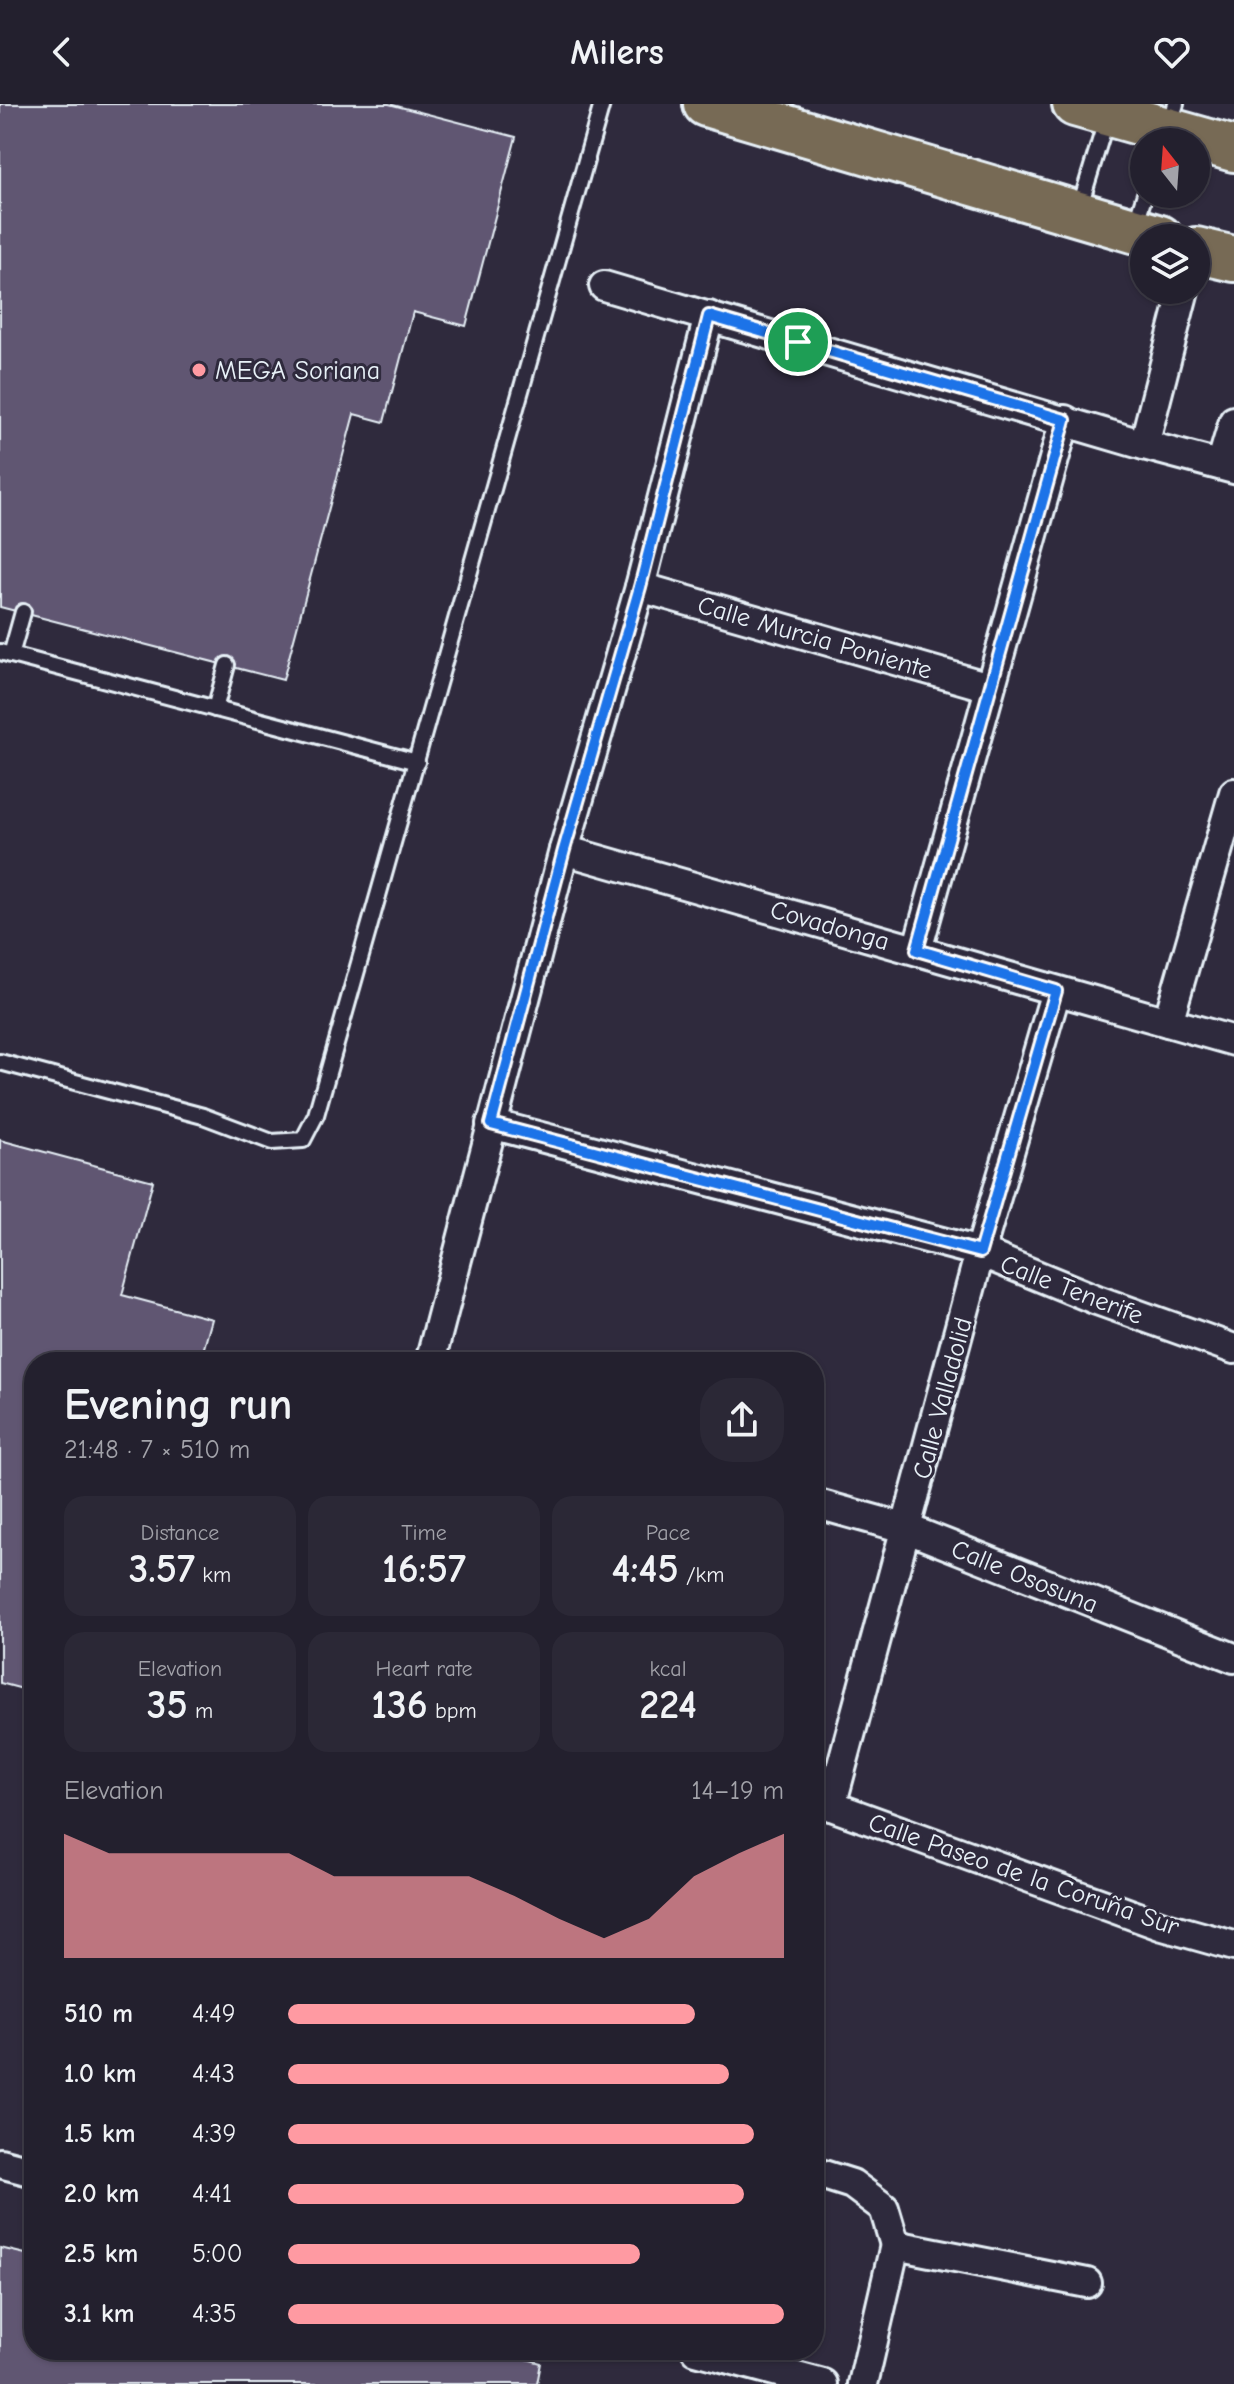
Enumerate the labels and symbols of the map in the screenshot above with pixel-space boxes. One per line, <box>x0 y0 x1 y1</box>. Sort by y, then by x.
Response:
north arrow <box>1130 128 1210 208</box>
pin <box>764 308 832 376</box>
place label: MEGA Soriana <box>215 356 380 386</box>
marker: MEGA Soriana <box>190 361 208 379</box>
street label: Calle Murcia Poniente <box>694 590 935 686</box>
street label: Covadonga <box>767 895 893 957</box>
street label: Calle Tenerife <box>996 1249 1147 1331</box>
street label: Calle Valladolid <box>907 1314 979 1482</box>
street label: Calle Ososuna <box>947 1534 1102 1620</box>
street label: Calle Paseo de la Coruña Sur <box>864 1808 1184 1943</box>

